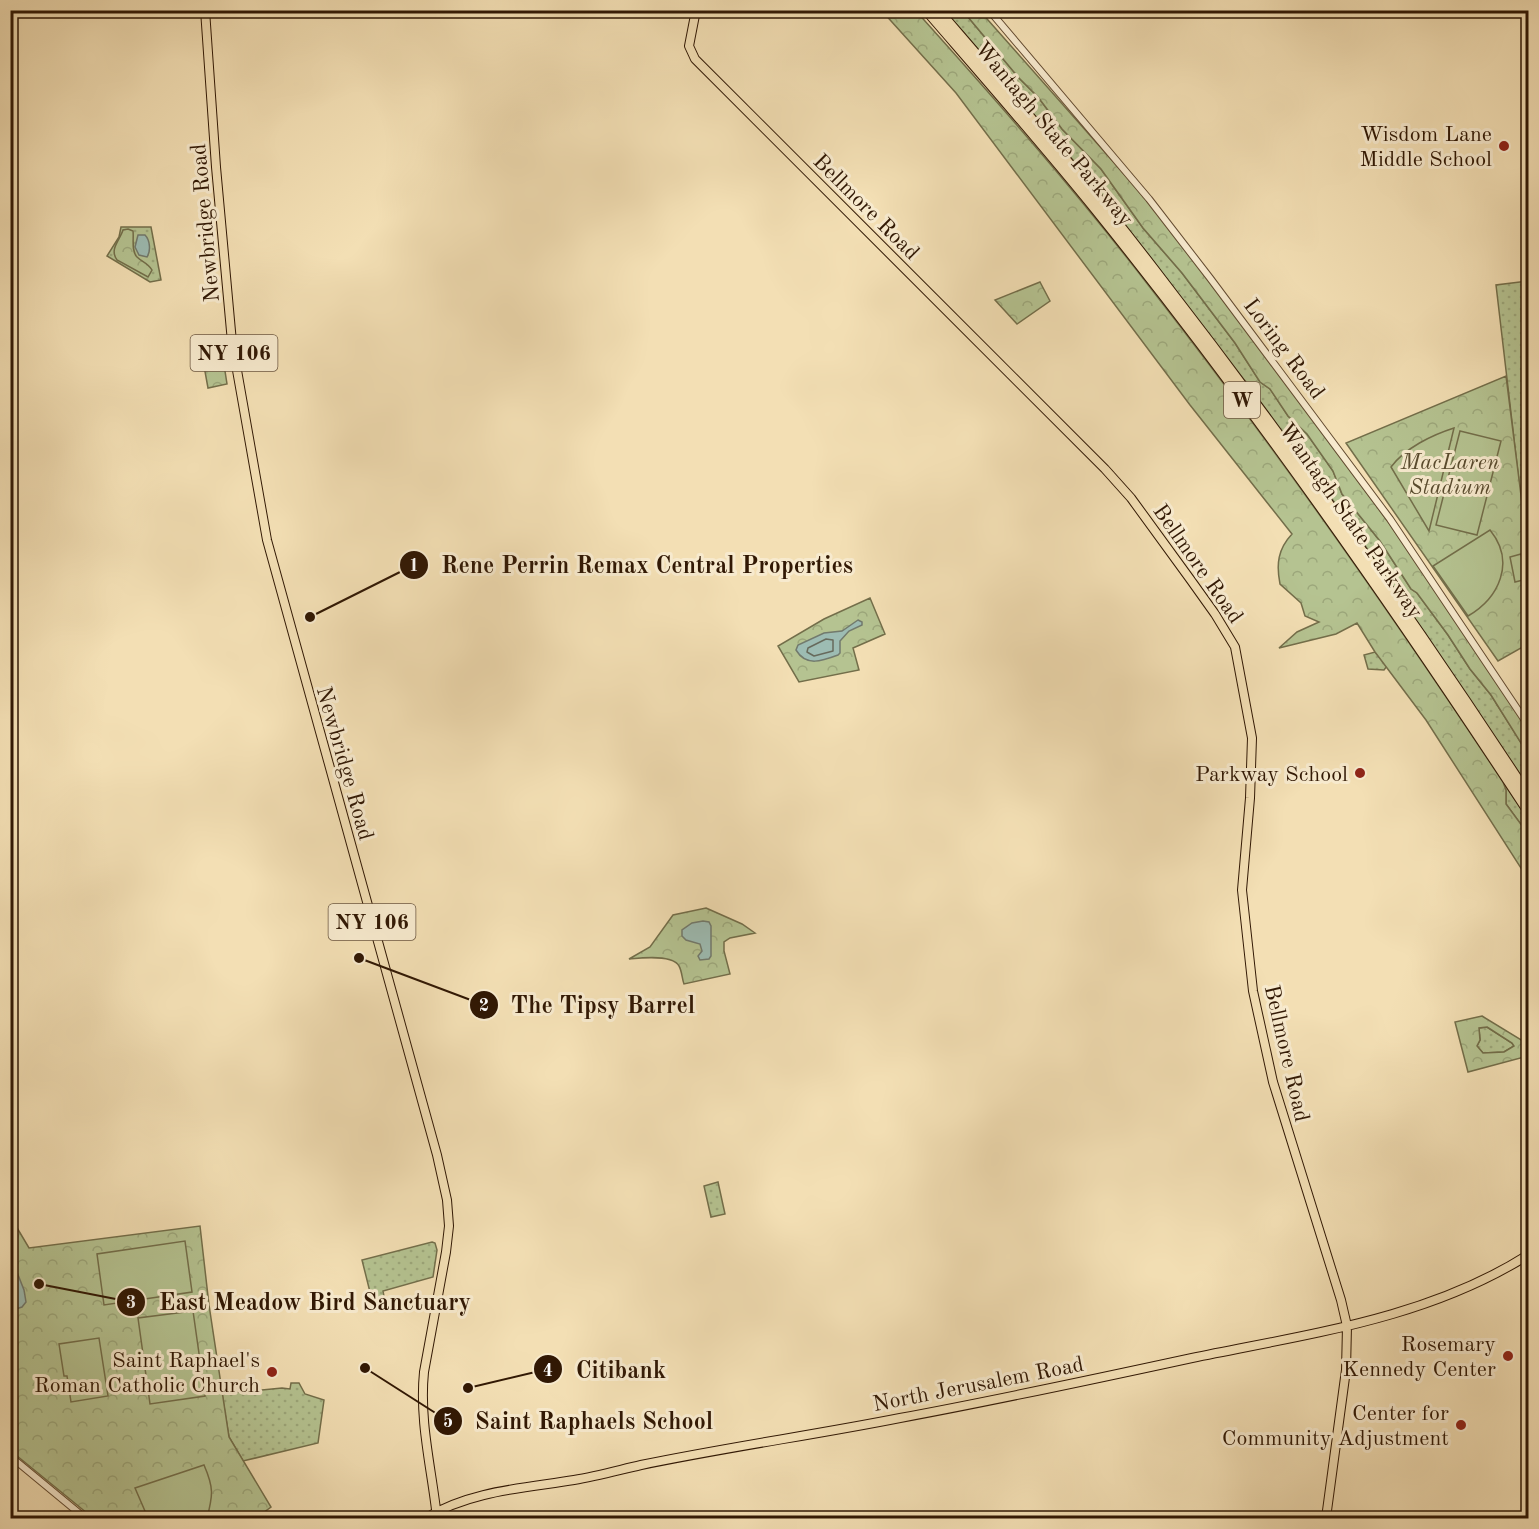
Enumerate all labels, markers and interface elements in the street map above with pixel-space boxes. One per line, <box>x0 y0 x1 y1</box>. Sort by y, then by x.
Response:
street label: Wantagh State Parkway <box>970 38 1137 231</box>
place label: Wisdom Lane Middle School <box>1359 124 1492 171</box>
marker: Wisdom Lane Middle School <box>1497 139 1511 153</box>
street label: Newbridge Road <box>188 143 224 303</box>
street label: Bellmore Road <box>808 150 923 265</box>
street label: Loring Road <box>1239 295 1328 404</box>
road number: NY 106 <box>190 335 278 371</box>
road number: W <box>1224 382 1260 418</box>
street label: Wantagh State Parkway <box>1274 419 1426 623</box>
park label: MacLaren Stadium <box>1400 452 1500 499</box>
street label: Bellmore Road <box>1148 501 1246 628</box>
callout: Rene Perrin Remax Central Properties <box>399 544 865 586</box>
text: Rene Perrin Remax Central Properties <box>441 555 853 579</box>
text: 1 <box>409 557 419 575</box>
street label: Newbridge Road <box>312 684 377 843</box>
place label: Parkway School <box>1195 764 1348 786</box>
marker: Parkway School <box>1353 766 1367 780</box>
road number: NY 106 <box>328 904 416 940</box>
street label: Bellmore Road <box>1260 983 1313 1124</box>
callout: The Tipsy Barrel <box>469 984 707 1026</box>
text: The Tipsy Barrel <box>511 995 695 1019</box>
text: 2 <box>479 997 489 1015</box>
callout: East Meadow Bird Sanctuary <box>116 1281 483 1323</box>
text: East Meadow Bird Sanctuary <box>159 1292 471 1316</box>
text: 3 <box>126 1294 136 1312</box>
place label: Rosemary Kennedy Center <box>1342 1334 1496 1381</box>
callout: Citibank <box>533 1348 678 1390</box>
marker: Rosemary Kennedy Center <box>1501 1349 1515 1363</box>
place label: Saint Raphael's Roman Catholic Church <box>34 1350 260 1397</box>
street label: North Jerusalem Road <box>871 1354 1086 1416</box>
text: Citibank <box>576 1360 666 1384</box>
text: 4 <box>543 1362 553 1380</box>
marker: Saint Raphael's Roman Catholic Church <box>265 1365 279 1379</box>
callout: Saint Raphaels School <box>433 1400 725 1442</box>
place label: Center for Community Adjustment <box>1222 1403 1449 1450</box>
text: Saint Raphaels School <box>475 1411 713 1435</box>
text: 5 <box>443 1413 453 1431</box>
marker: Center for Community Adjustment <box>1454 1418 1468 1432</box>

